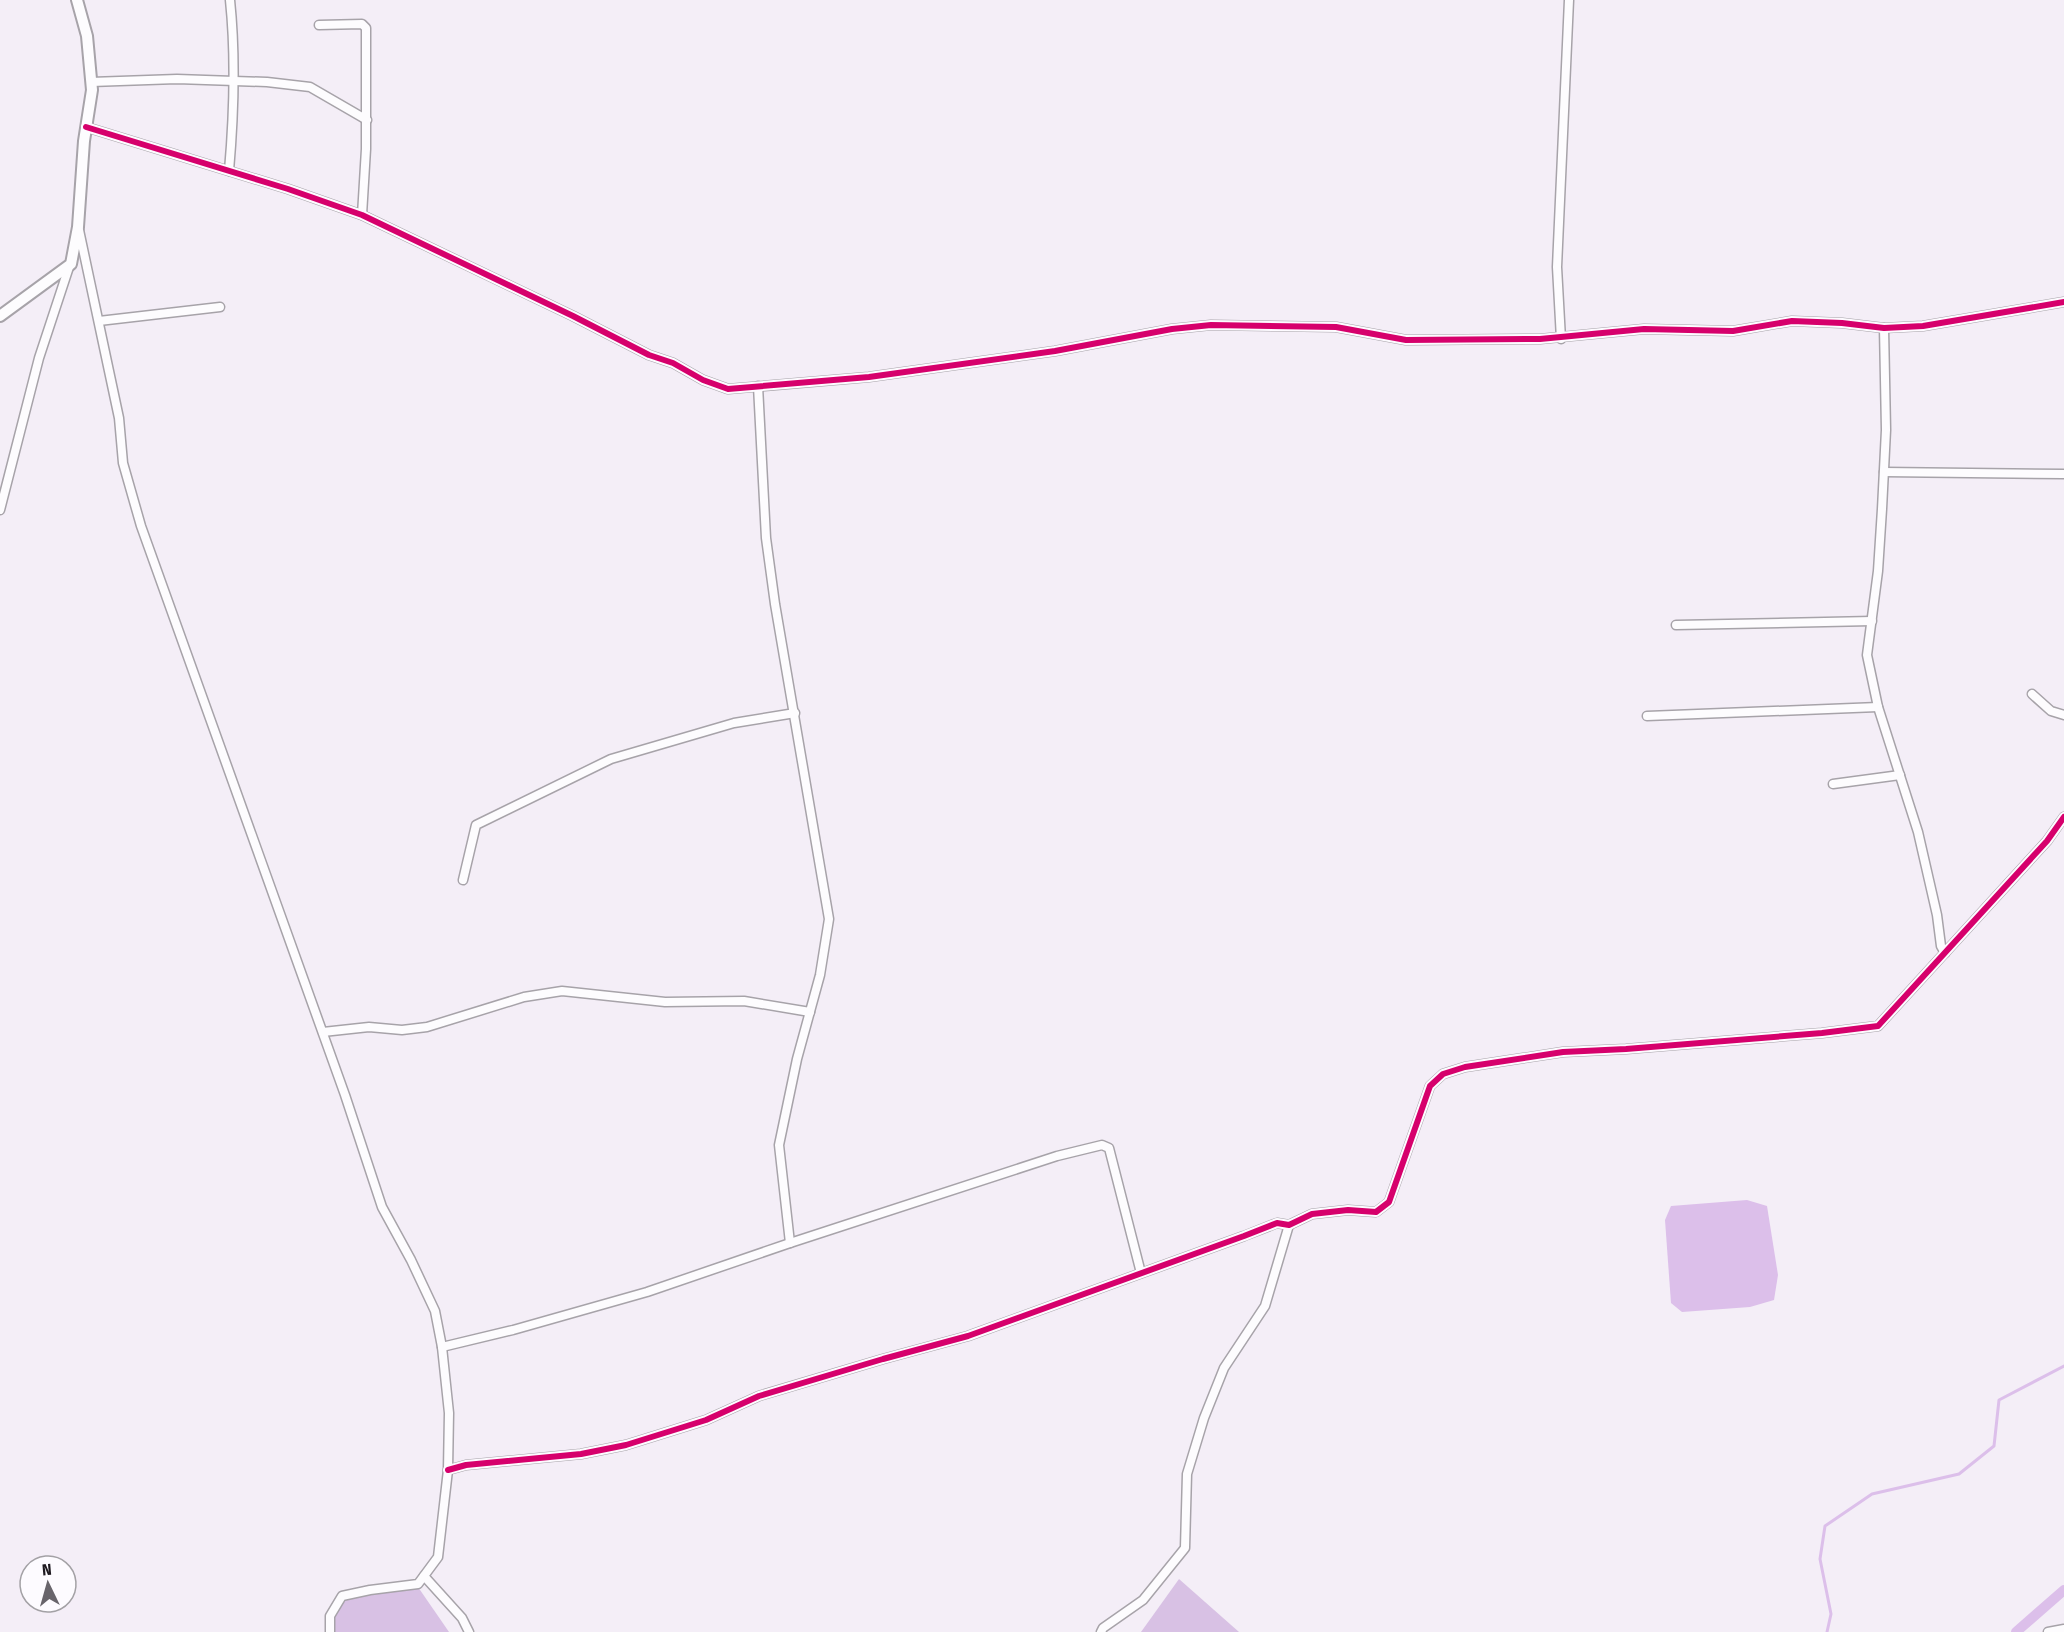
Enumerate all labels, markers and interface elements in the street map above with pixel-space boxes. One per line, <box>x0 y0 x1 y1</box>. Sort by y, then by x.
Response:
north arrow <box>18 1554 78 1614</box>
text: N <box>41 1560 52 1579</box>

